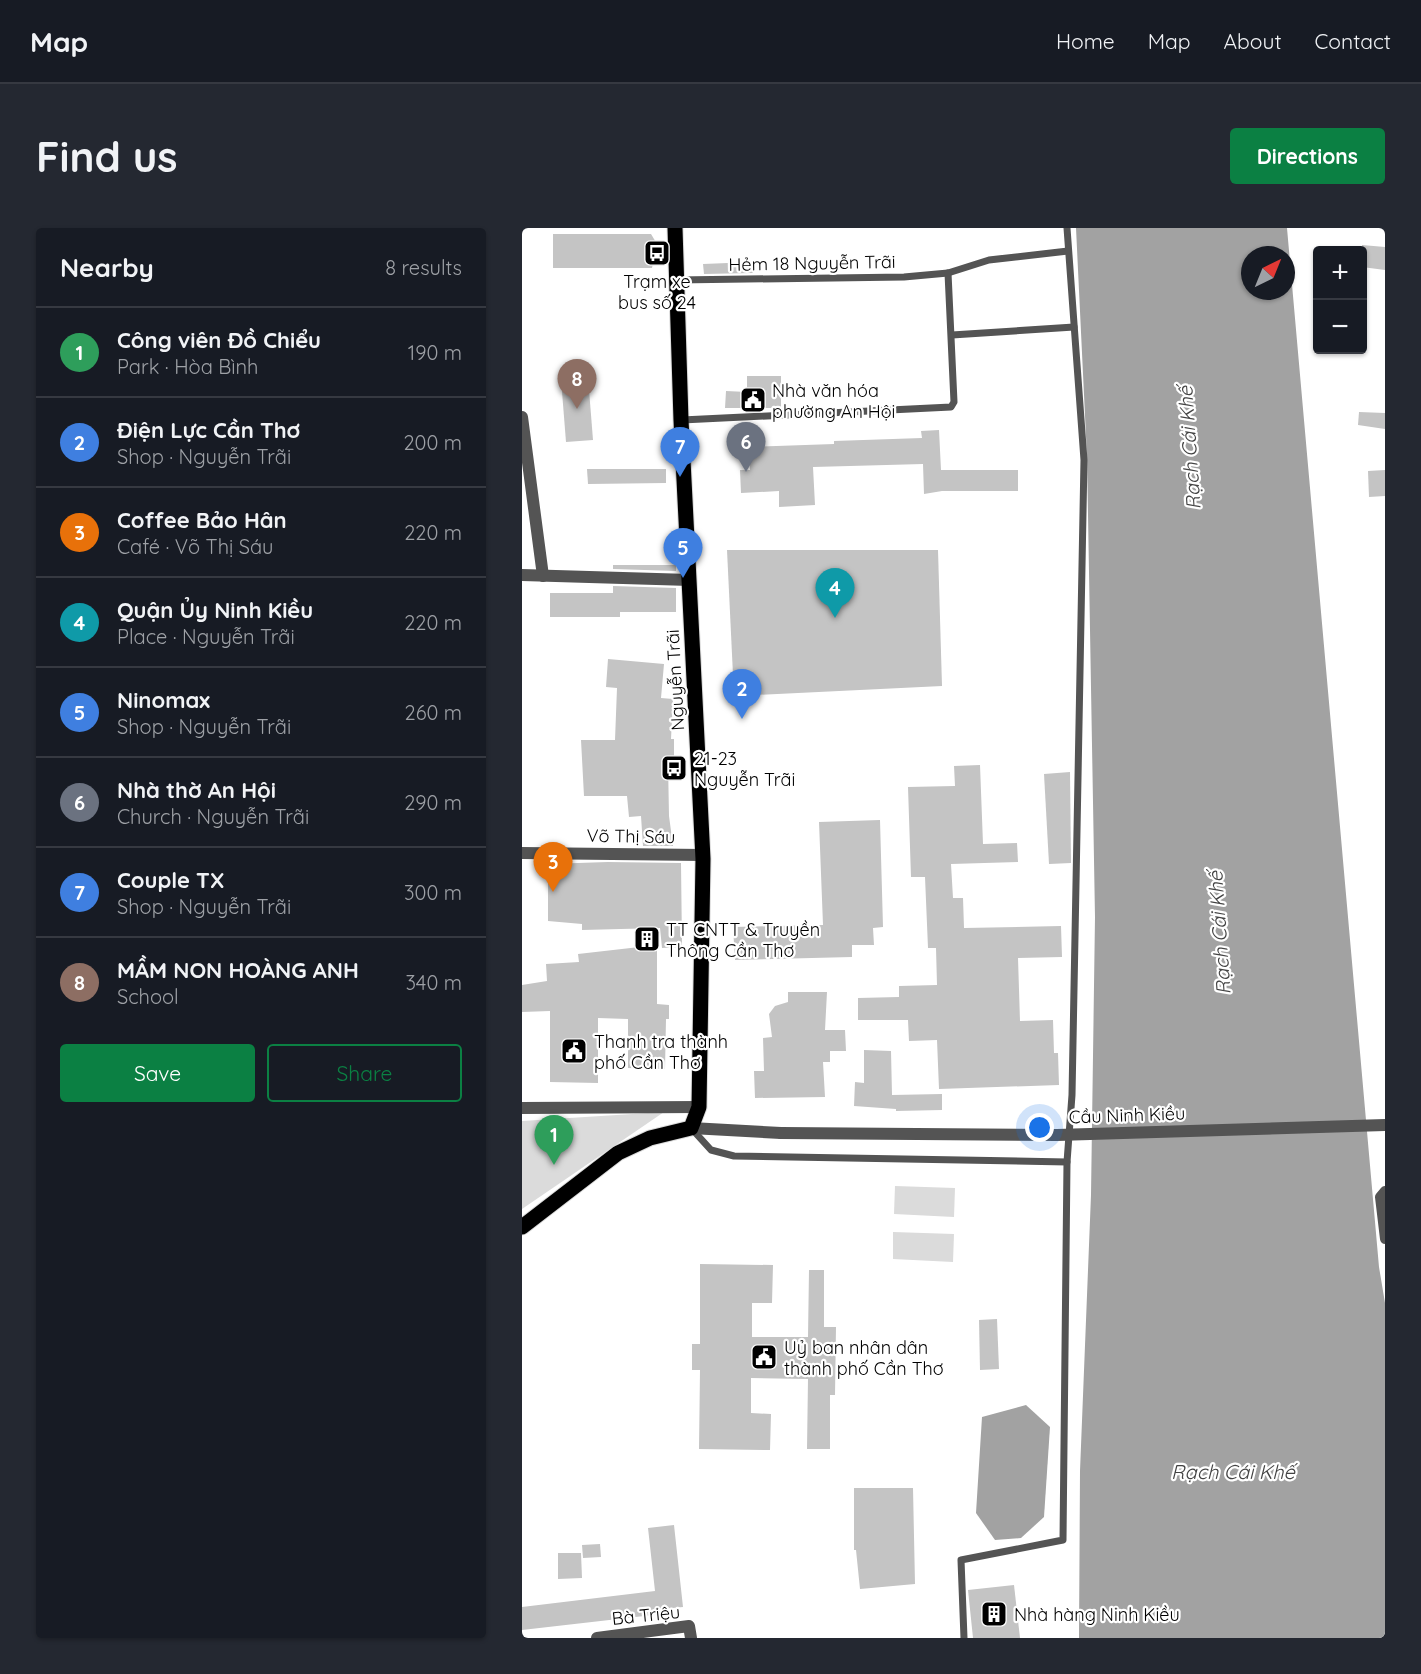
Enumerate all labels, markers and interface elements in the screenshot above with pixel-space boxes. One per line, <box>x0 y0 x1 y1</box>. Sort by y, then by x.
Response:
text: Map <box>30 24 88 59</box>
text: Home <box>1056 28 1115 54</box>
text: Map <box>1148 28 1191 54</box>
text: About <box>1224 28 1282 54</box>
text: Contact <box>1315 28 1391 54</box>
button: Directions <box>1230 128 1385 184</box>
text: Find us <box>36 130 178 183</box>
bus stop icon: Trạm xe bus số 24 <box>642 238 672 268</box>
north arrow <box>1241 246 1295 300</box>
map controls <box>1313 246 1367 354</box>
button: + <box>1313 246 1367 300</box>
street label: Hẻm 18 Nguyễn Trãi <box>728 250 896 276</box>
text: Nearby <box>60 251 154 284</box>
text: 8 results <box>385 255 462 280</box>
place label: Trạm xe bus số 24 <box>618 270 696 314</box>
button: − <box>1313 300 1367 354</box>
text: Công viên Đồ Chiểu <box>117 326 321 354</box>
text: 1 <box>76 340 83 365</box>
text: 190 m <box>408 340 462 365</box>
text: Park · Hòa Bình <box>117 354 258 379</box>
pin: 8 <box>558 360 596 409</box>
place label: Nhà văn hóa phường An Hội <box>772 379 895 423</box>
water label: Rạch Cái Khế <box>1172 382 1206 511</box>
public building icon: Nhà văn hóa phường An Hội <box>738 385 768 415</box>
text: Điện Lực Cần Thơ <box>117 416 300 444</box>
pin: 6 <box>726 422 766 472</box>
pin: 7 <box>660 428 700 477</box>
text: 2 <box>74 430 85 455</box>
text: 200 m <box>403 430 462 455</box>
text: Shop · Nguyễn Trãi <box>117 444 291 469</box>
text: Coffee Bảo Hân <box>117 506 287 534</box>
text: 3 <box>74 520 85 545</box>
text: 220 m <box>404 520 462 545</box>
pin: 5 <box>664 528 702 578</box>
text: Café · Võ Thị Sáu <box>117 534 273 559</box>
pin: 4 <box>816 568 854 618</box>
text: Quận Ủy Ninh Kiều <box>117 596 313 624</box>
text: 4 <box>74 610 85 635</box>
text: 220 m <box>404 610 462 635</box>
text: Place · Nguyễn Trãi <box>117 624 295 649</box>
street label: Nguyễn Trãi <box>661 629 689 731</box>
pin: 2 <box>722 670 762 719</box>
text: Ninomax <box>117 686 210 714</box>
text: 5 <box>74 700 85 725</box>
text: 260 m <box>405 700 462 725</box>
text: Shop · Nguyễn Trãi <box>117 714 291 739</box>
place label: 21-23 Nguyễn Trãi <box>694 747 795 791</box>
bus stop icon: 21-23 Nguyễn Trãi <box>659 753 689 783</box>
text: Nhà thờ An Hội <box>117 776 276 804</box>
text: 6 <box>74 790 85 815</box>
text: 290 m <box>404 790 462 815</box>
text: Church · Nguyễn Trãi <box>117 804 309 829</box>
street label: Võ Thị Sáu <box>586 824 676 848</box>
pin: 3 <box>534 842 573 892</box>
text: Couple TX <box>117 866 224 894</box>
water label: Rạch Cái Khế <box>1202 867 1236 996</box>
text: 7 <box>74 880 85 905</box>
text: 300 m <box>404 880 462 905</box>
text: Shop · Nguyễn Trãi <box>117 894 291 919</box>
place label: TT CNTT & Truyền Thông Cần Thơ <box>666 918 820 962</box>
building icon: TT CNTT & Truyền Thông Cần Thơ <box>632 924 662 954</box>
text: MẦM NON HOÀNG ANH <box>117 956 359 984</box>
text: 8 <box>74 970 85 995</box>
text: 340 m <box>405 970 462 995</box>
text: School <box>117 984 179 1009</box>
place label: Thanh tra thành phố Cần Thơ <box>594 1030 728 1074</box>
public building icon: Thanh tra thành phố Cần Thơ <box>559 1036 589 1066</box>
button: Save <box>60 1044 255 1102</box>
button: Share <box>267 1044 462 1102</box>
street label: Cầu Ninh Kiều <box>1068 1101 1186 1129</box>
your location <box>1025 1113 1054 1142</box>
pin: 1 <box>534 1116 573 1165</box>
place label: Uỷ ban nhân dân thành phố Cần Thơ <box>784 1336 944 1380</box>
public building icon: Uỷ ban nhân dân thành phố Cần Thơ <box>749 1342 779 1372</box>
water label: Rạch Cái Khế <box>1171 1459 1299 1484</box>
building icon: Nhà hàng Ninh Kiều <box>979 1599 1009 1629</box>
street label: Bà Triệu <box>611 1600 681 1630</box>
place label: Nhà hàng Ninh Kiều <box>1014 1603 1180 1626</box>

